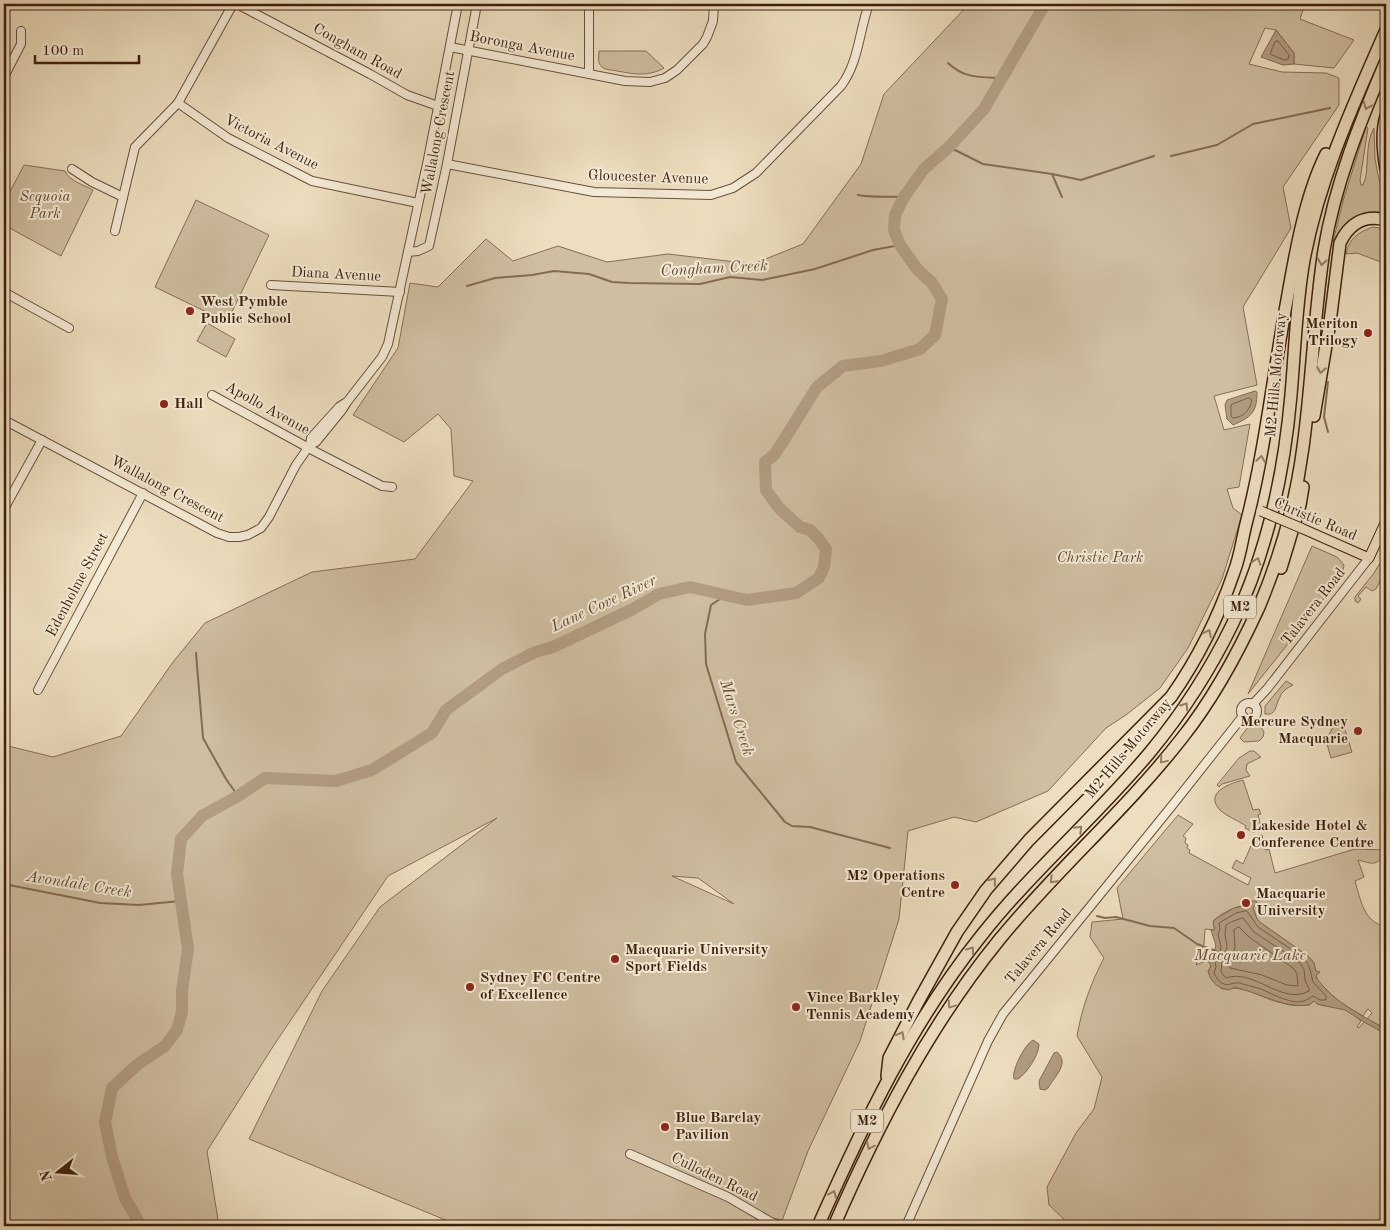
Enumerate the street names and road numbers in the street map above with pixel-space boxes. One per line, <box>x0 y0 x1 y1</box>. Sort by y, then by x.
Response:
street label: Congham Road <box>310 21 404 83</box>
street label: Boronga Avenue <box>468 29 576 65</box>
street label: Wallalong Crescent <box>420 70 458 196</box>
street label: Victoria Avenue <box>221 113 321 173</box>
street label: Gloucester Avenue <box>588 168 709 188</box>
street label: Diana Avenue <box>290 265 382 285</box>
street label: M2 Hills Motorway <box>1264 312 1290 438</box>
street label: Apollo Avenue <box>222 380 312 438</box>
street label: Wallalong Crescent <box>108 454 226 526</box>
street label: Christie Road <box>1271 496 1359 544</box>
street label: Edenholme Street <box>44 530 112 640</box>
street label: Talavera Road <box>1279 565 1349 649</box>
road number: M2 <box>1224 596 1256 618</box>
street label: M2 Hills Motorway <box>1083 696 1175 802</box>
street label: Talavera Road <box>1003 906 1075 988</box>
road number: M2 <box>851 1110 883 1132</box>
street label: Culloden Road <box>668 1151 760 1205</box>

